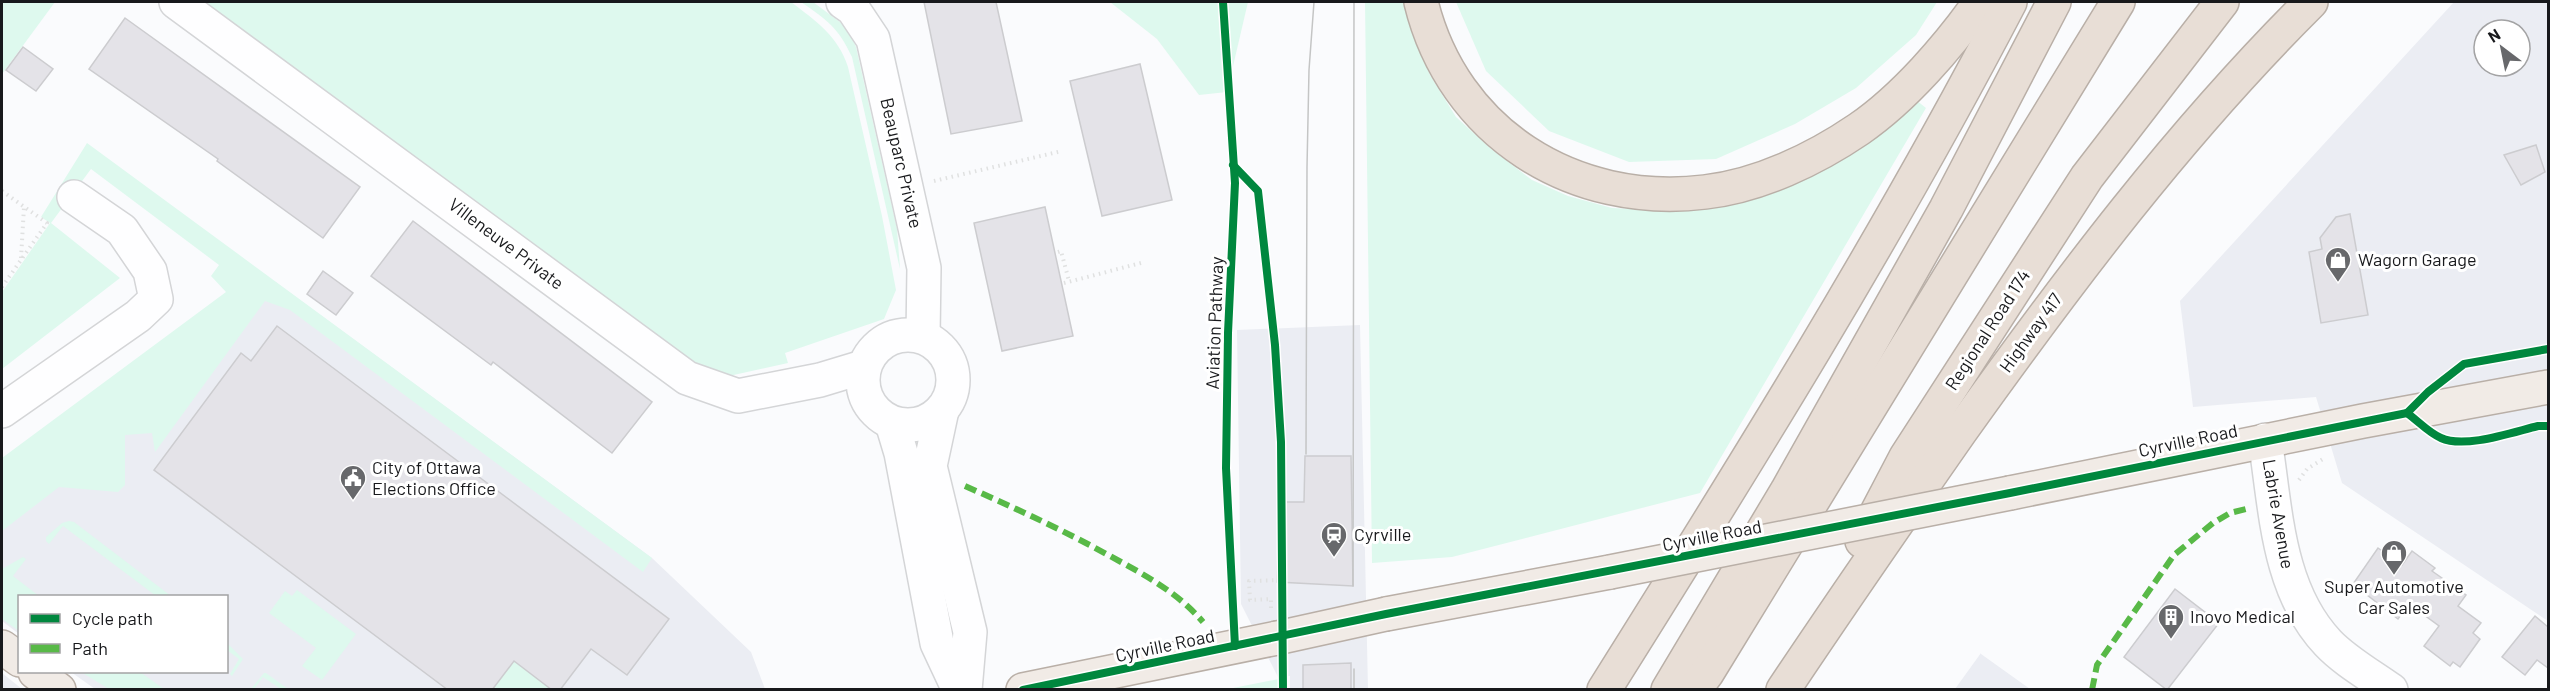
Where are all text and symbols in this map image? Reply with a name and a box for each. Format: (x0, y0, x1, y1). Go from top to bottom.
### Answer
north arrow (2472, 18, 2532, 78)
text: N (2484, 24, 2503, 46)
street label: Beauparc Private (876, 95, 928, 230)
street label: Villeneuve Private (445, 193, 569, 294)
shop icon: Wagorn Garage (2323, 245, 2353, 283)
place label: Wagorn Garage (2358, 248, 2476, 270)
street label: Aviation Pathway (1201, 256, 1227, 390)
street label: Regional Road 174 (1940, 265, 2034, 394)
street label: Highway 417 (1994, 288, 2067, 376)
street label: Cyrville Road (2136, 419, 2239, 461)
place label: City of Ottawa Elections Office (372, 456, 496, 499)
street label: Labrie Avenue (2259, 457, 2299, 570)
public building icon: City of Ottawa Elections Office (338, 463, 368, 501)
street label: Cyrville Road (1660, 515, 1763, 555)
station icon: Cyrville (1319, 520, 1349, 558)
place label: Cyrville (1354, 523, 1411, 545)
shop icon: Super Automotive Car Sales (2379, 538, 2409, 576)
place label: Super Automotive Car Sales (2324, 575, 2464, 618)
legend (18, 595, 228, 673)
building icon: Inovo Medical (2156, 602, 2186, 640)
place label: Inovo Medical (2190, 605, 2295, 627)
text: Cycle path (72, 607, 153, 629)
street label: Cyrville Road (1113, 624, 1216, 666)
text: Path (72, 637, 108, 659)

